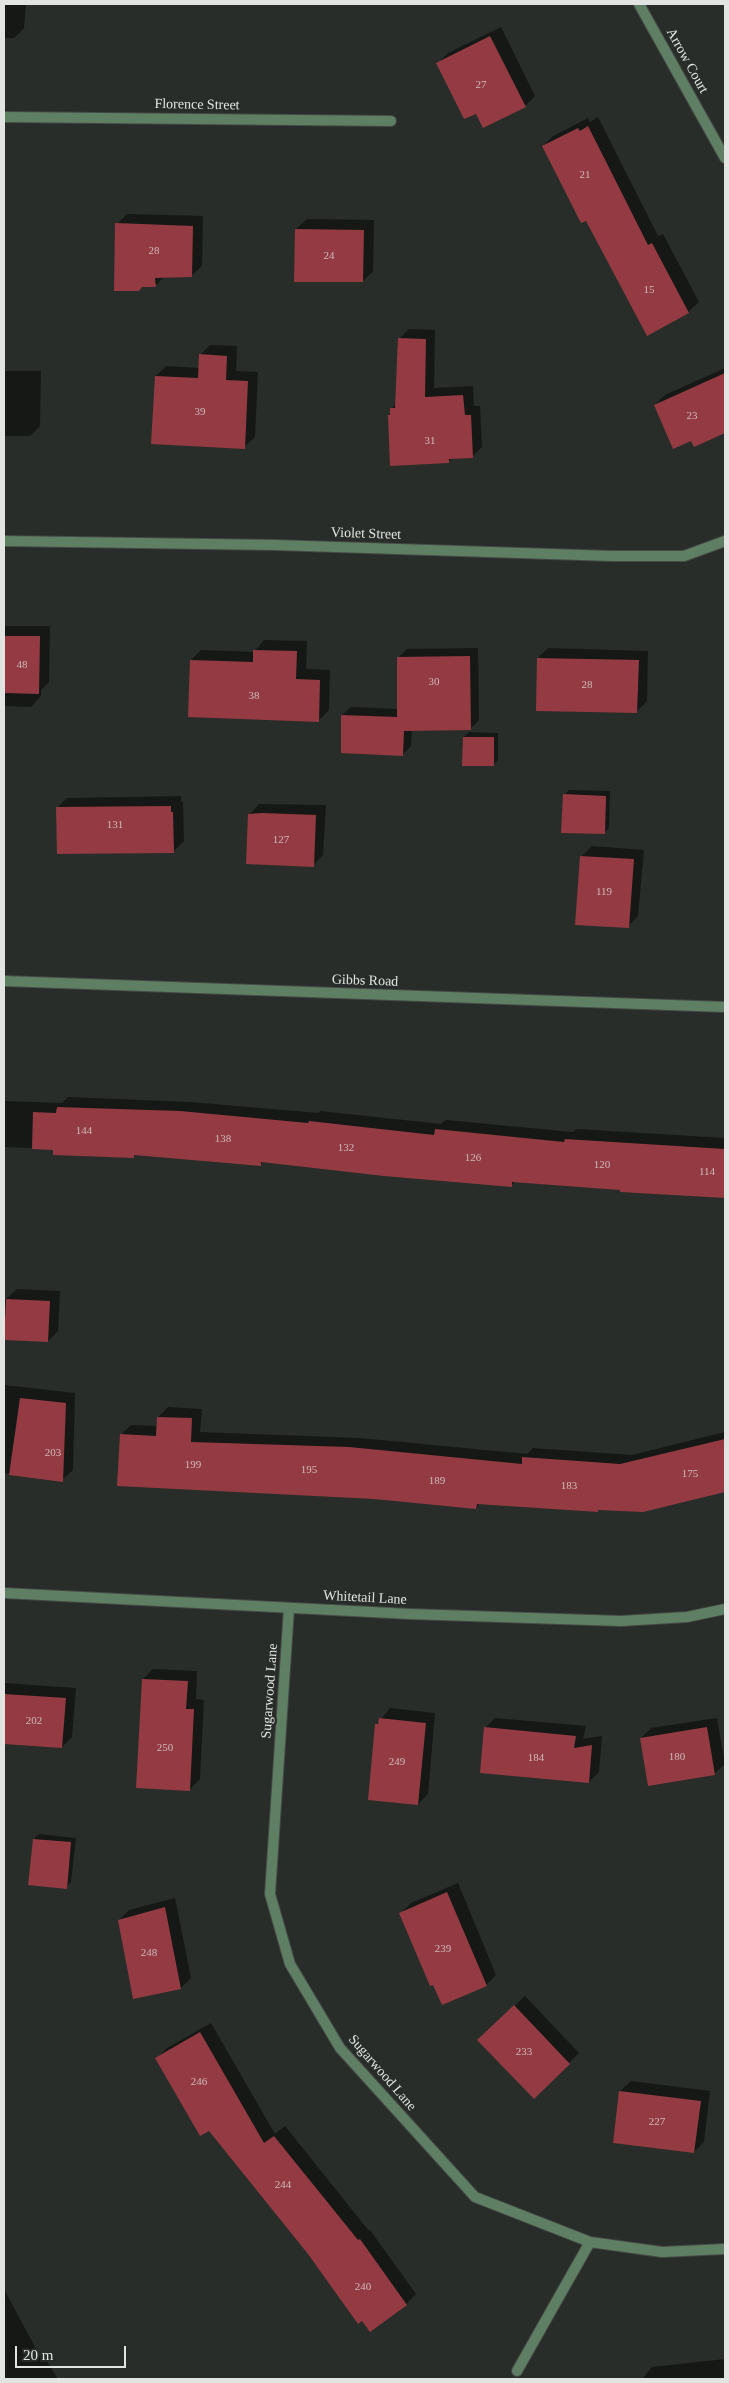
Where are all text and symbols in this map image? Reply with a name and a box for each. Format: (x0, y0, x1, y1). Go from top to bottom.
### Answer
street label: Arrow Court (662, 25, 712, 97)
house number: 27 (476, 78, 486, 92)
street label: Florence Street (154, 96, 240, 114)
house number: 21 (580, 168, 590, 182)
house number: 28 (148, 244, 160, 258)
house number: 24 (324, 249, 334, 263)
house number: 15 (644, 283, 654, 297)
house number: 39 (194, 405, 206, 419)
house number: 23 (686, 409, 698, 423)
house number: 31 (424, 434, 436, 448)
street label: Violet Street (331, 524, 401, 544)
house number: 48 (16, 658, 28, 672)
house number: 30 (428, 675, 439, 689)
house number: 28 (582, 678, 592, 692)
house number: 38 (248, 689, 260, 703)
house number: 131 (107, 818, 123, 832)
house number: 127 (273, 833, 289, 847)
house number: 119 (596, 885, 612, 899)
street label: Gibbs Road (331, 971, 399, 991)
house number: 144 (76, 1124, 92, 1138)
house number: 138 (215, 1132, 231, 1146)
house number: 132 (338, 1141, 354, 1155)
house number: 126 (465, 1151, 481, 1165)
house number: 120 (594, 1158, 610, 1172)
house number: 114 (699, 1165, 715, 1179)
house number: 203 (45, 1446, 61, 1460)
house number: 199 (185, 1458, 201, 1472)
house number: 195 (301, 1463, 317, 1477)
house number: 175 (682, 1467, 698, 1481)
house number: 189 (429, 1474, 445, 1488)
house number: 183 (561, 1479, 577, 1493)
street label: Whitetail Lane (323, 1587, 407, 1609)
street label: Sugarwood Lane (258, 1643, 282, 1739)
house number: 202 (26, 1714, 42, 1728)
house number: 250 (157, 1741, 173, 1755)
house number: 180 (669, 1750, 685, 1764)
house number: 184 (528, 1751, 544, 1765)
house number: 249 (389, 1755, 405, 1769)
house number: 239 (435, 1942, 451, 1956)
house number: 248 (141, 1946, 157, 1960)
street label: Sugarwood Lane (344, 2032, 420, 2114)
house number: 233 (516, 2045, 532, 2059)
house number: 246 (191, 2075, 207, 2089)
house number: 227 (649, 2115, 665, 2129)
house number: 244 (275, 2178, 291, 2192)
house number: 240 (355, 2280, 371, 2294)
scale bar (18, 2336, 129, 2368)
text: 20 m (23, 2347, 53, 2363)

